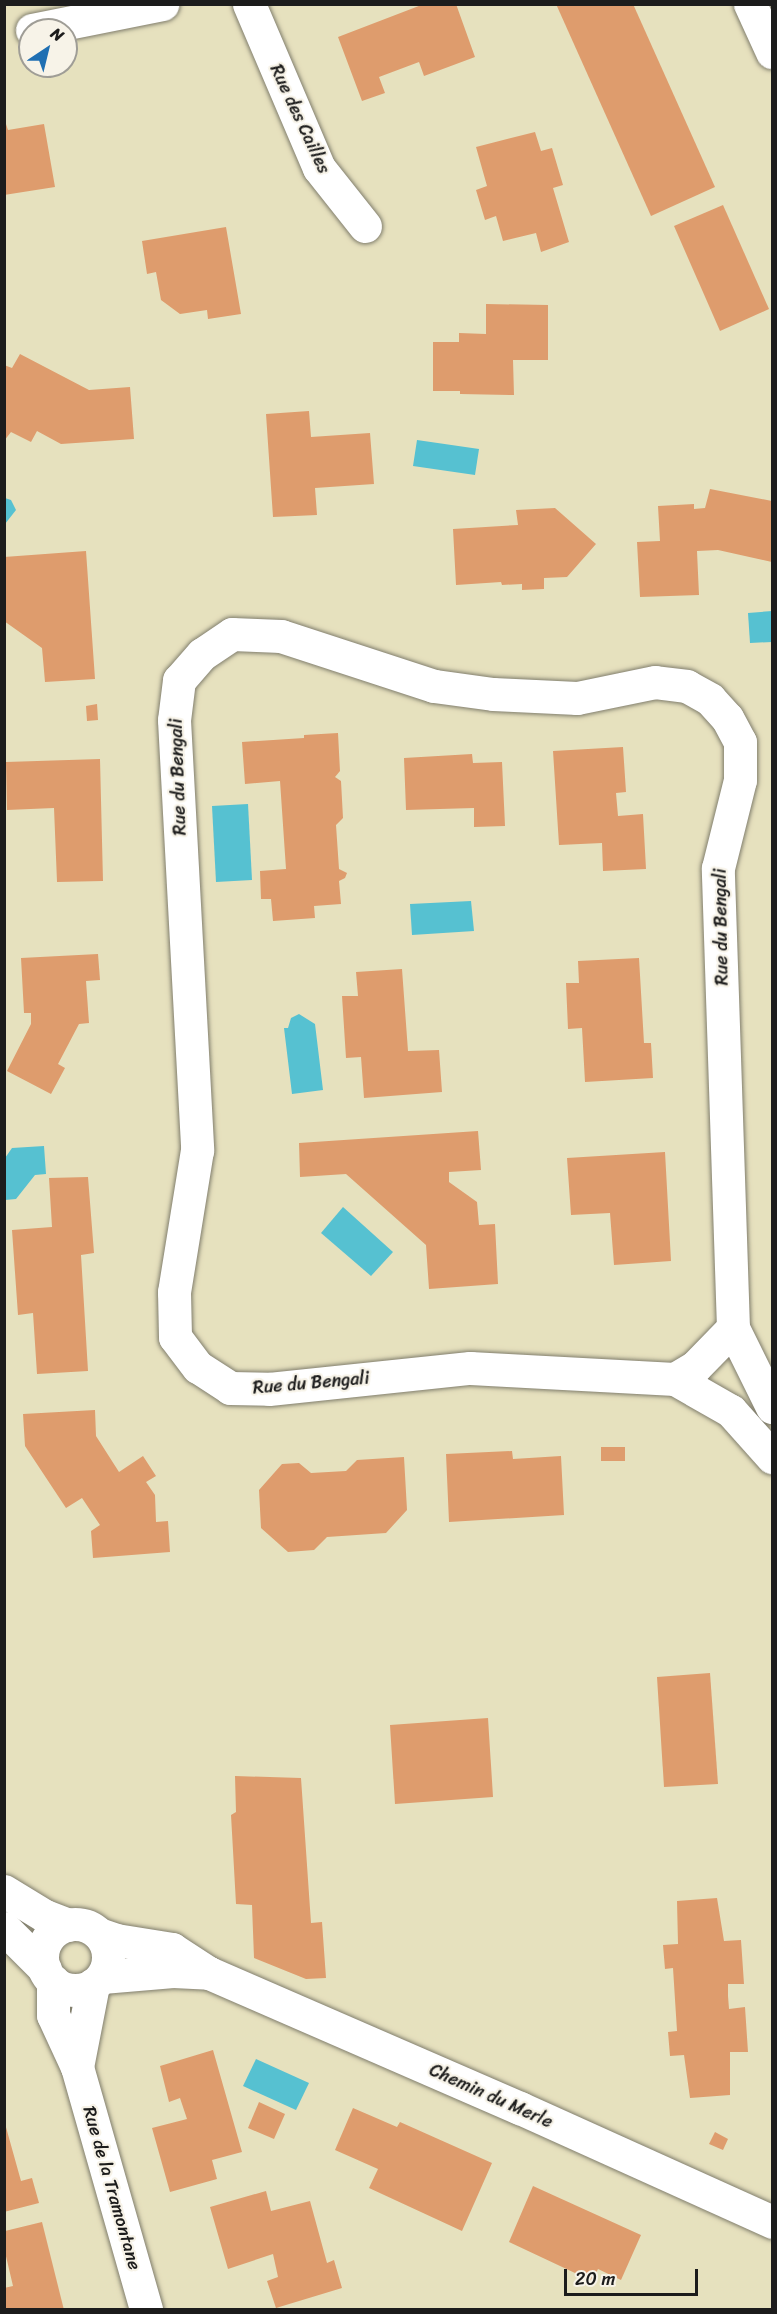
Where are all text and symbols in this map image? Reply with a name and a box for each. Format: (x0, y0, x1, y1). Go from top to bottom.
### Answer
north arrow (18, 18, 78, 78)
text: N (45, 19, 70, 50)
street label: Rue des Cailles (265, 61, 335, 177)
street label: Rue du Bengali (165, 718, 191, 836)
street label: Rue du Bengali (709, 868, 733, 986)
street label: Rue du Bengali (252, 1367, 370, 1399)
street label: Chemin du Merle (426, 2059, 556, 2133)
street label: Rue de la Tramontane (78, 2103, 146, 2273)
scale bar (567, 2257, 700, 2295)
text: 20 m (575, 2263, 615, 2295)

